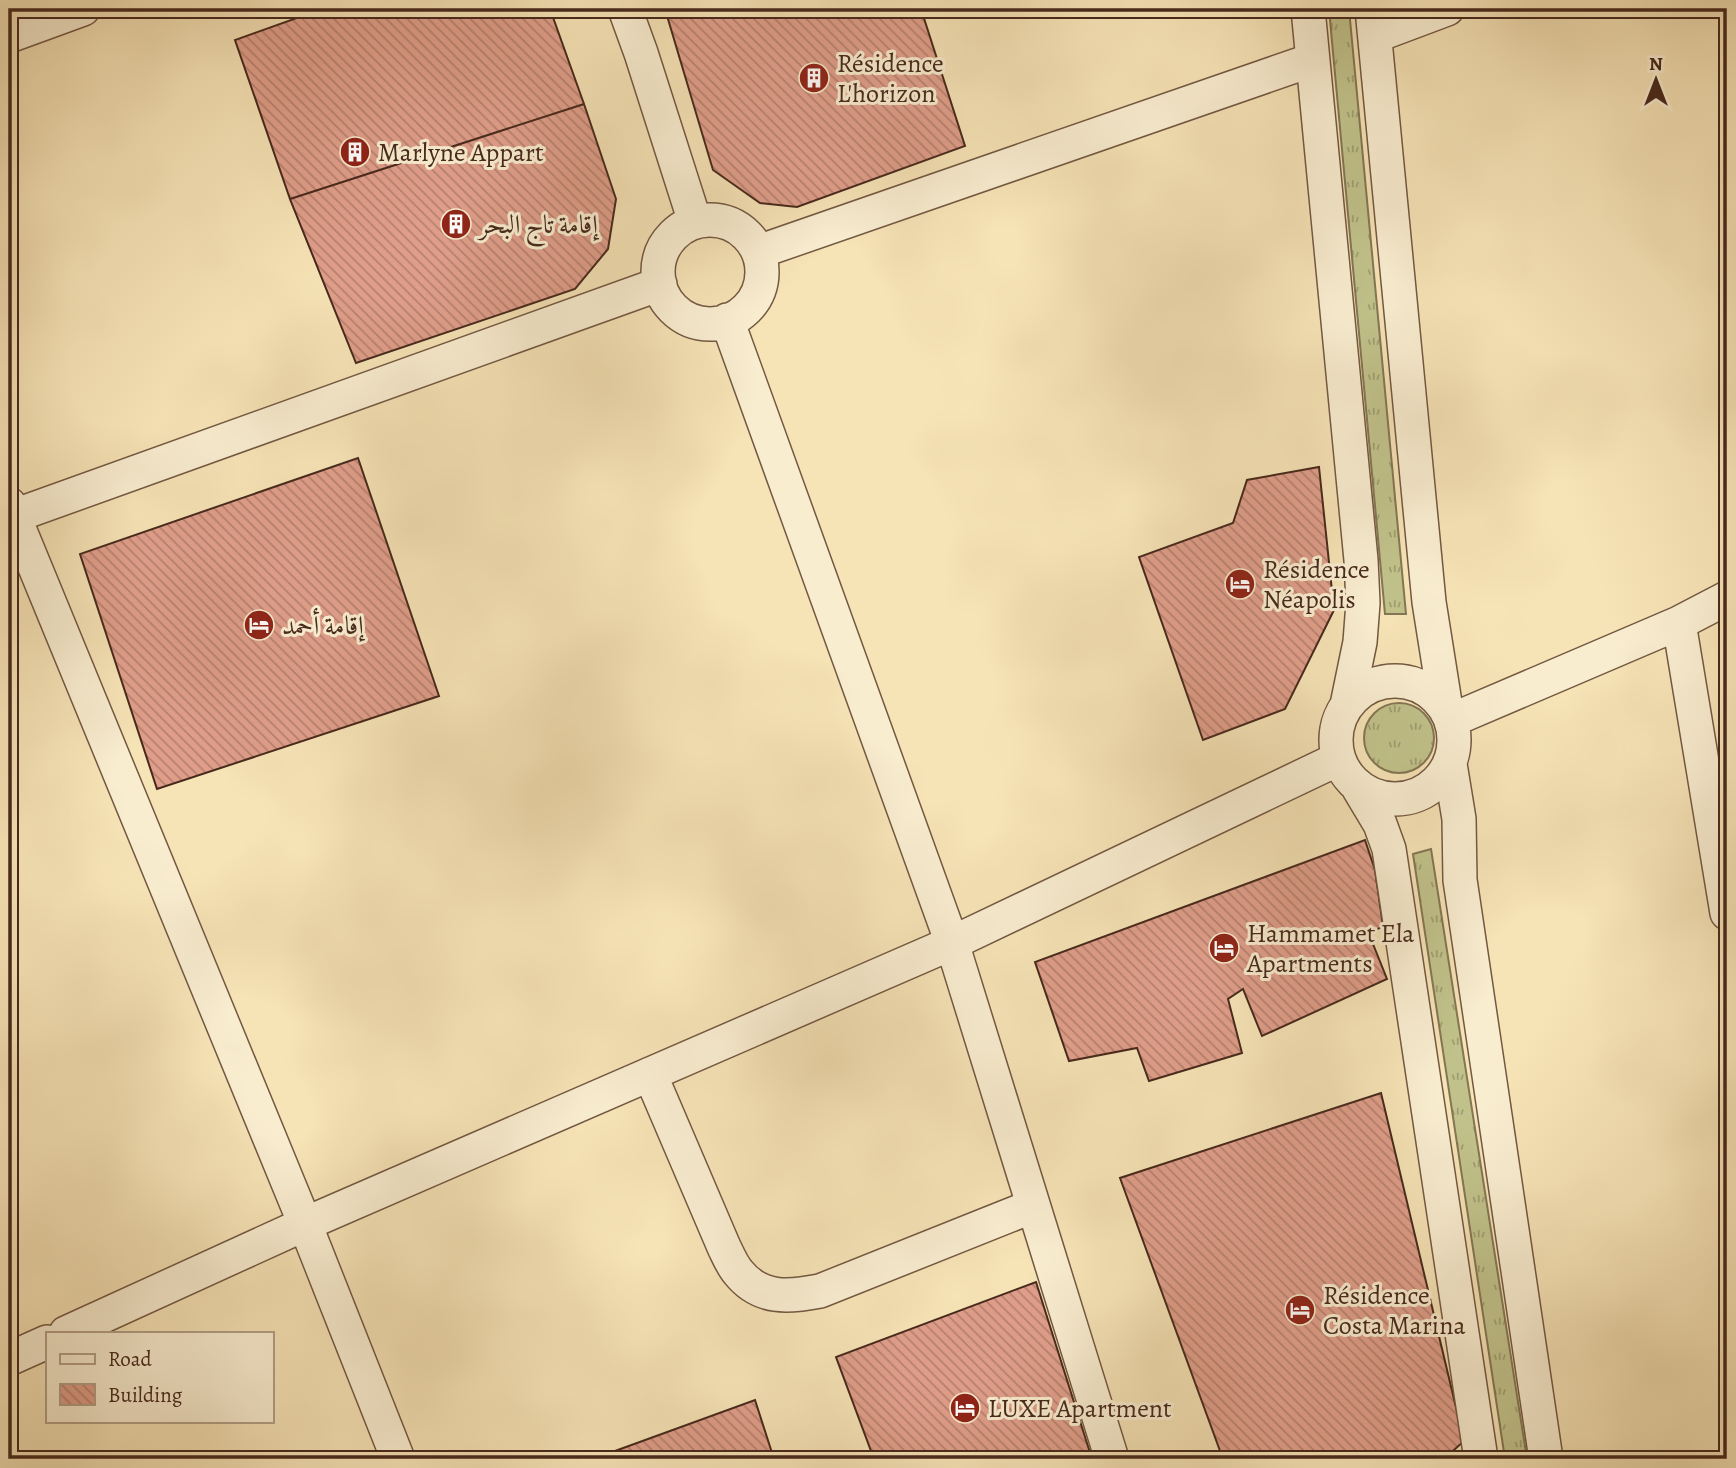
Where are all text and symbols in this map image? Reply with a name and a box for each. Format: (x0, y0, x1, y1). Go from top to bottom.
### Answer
place label: Résidence L'horizon (837, 46, 944, 111)
north arrow (1620, 46, 1690, 116)
text: N (1649, 51, 1663, 77)
building icon: Résidence L'horizon (797, 61, 831, 95)
building icon: Marlyne Appart (338, 135, 372, 169)
place label: Marlyne Appart (378, 135, 544, 170)
building icon: إقامة تاج البحر (439, 207, 473, 241)
place label: إقامة تاج البحر (476, 207, 600, 248)
place label: Résidence Néapolis (1263, 552, 1370, 617)
hotel icon: Résidence Néapolis (1223, 567, 1257, 601)
hotel icon: إقامة أحمد (242, 608, 276, 642)
place label: إقامة أحمد (282, 608, 366, 643)
place label: Hammamet Ela Apartments (1246, 916, 1414, 981)
hotel icon: Hammamet Ela Apartments (1207, 931, 1241, 965)
place label: Résidence Costa Marina (1323, 1278, 1466, 1343)
hotel icon: Résidence Costa Marina (1283, 1293, 1317, 1327)
legend (46, 1332, 273, 1422)
text: Road (108, 1345, 152, 1373)
text: Building (108, 1381, 183, 1409)
hotel icon: LUXE Apartment (948, 1391, 982, 1425)
place label: LUXE Apartment (988, 1391, 1172, 1426)

